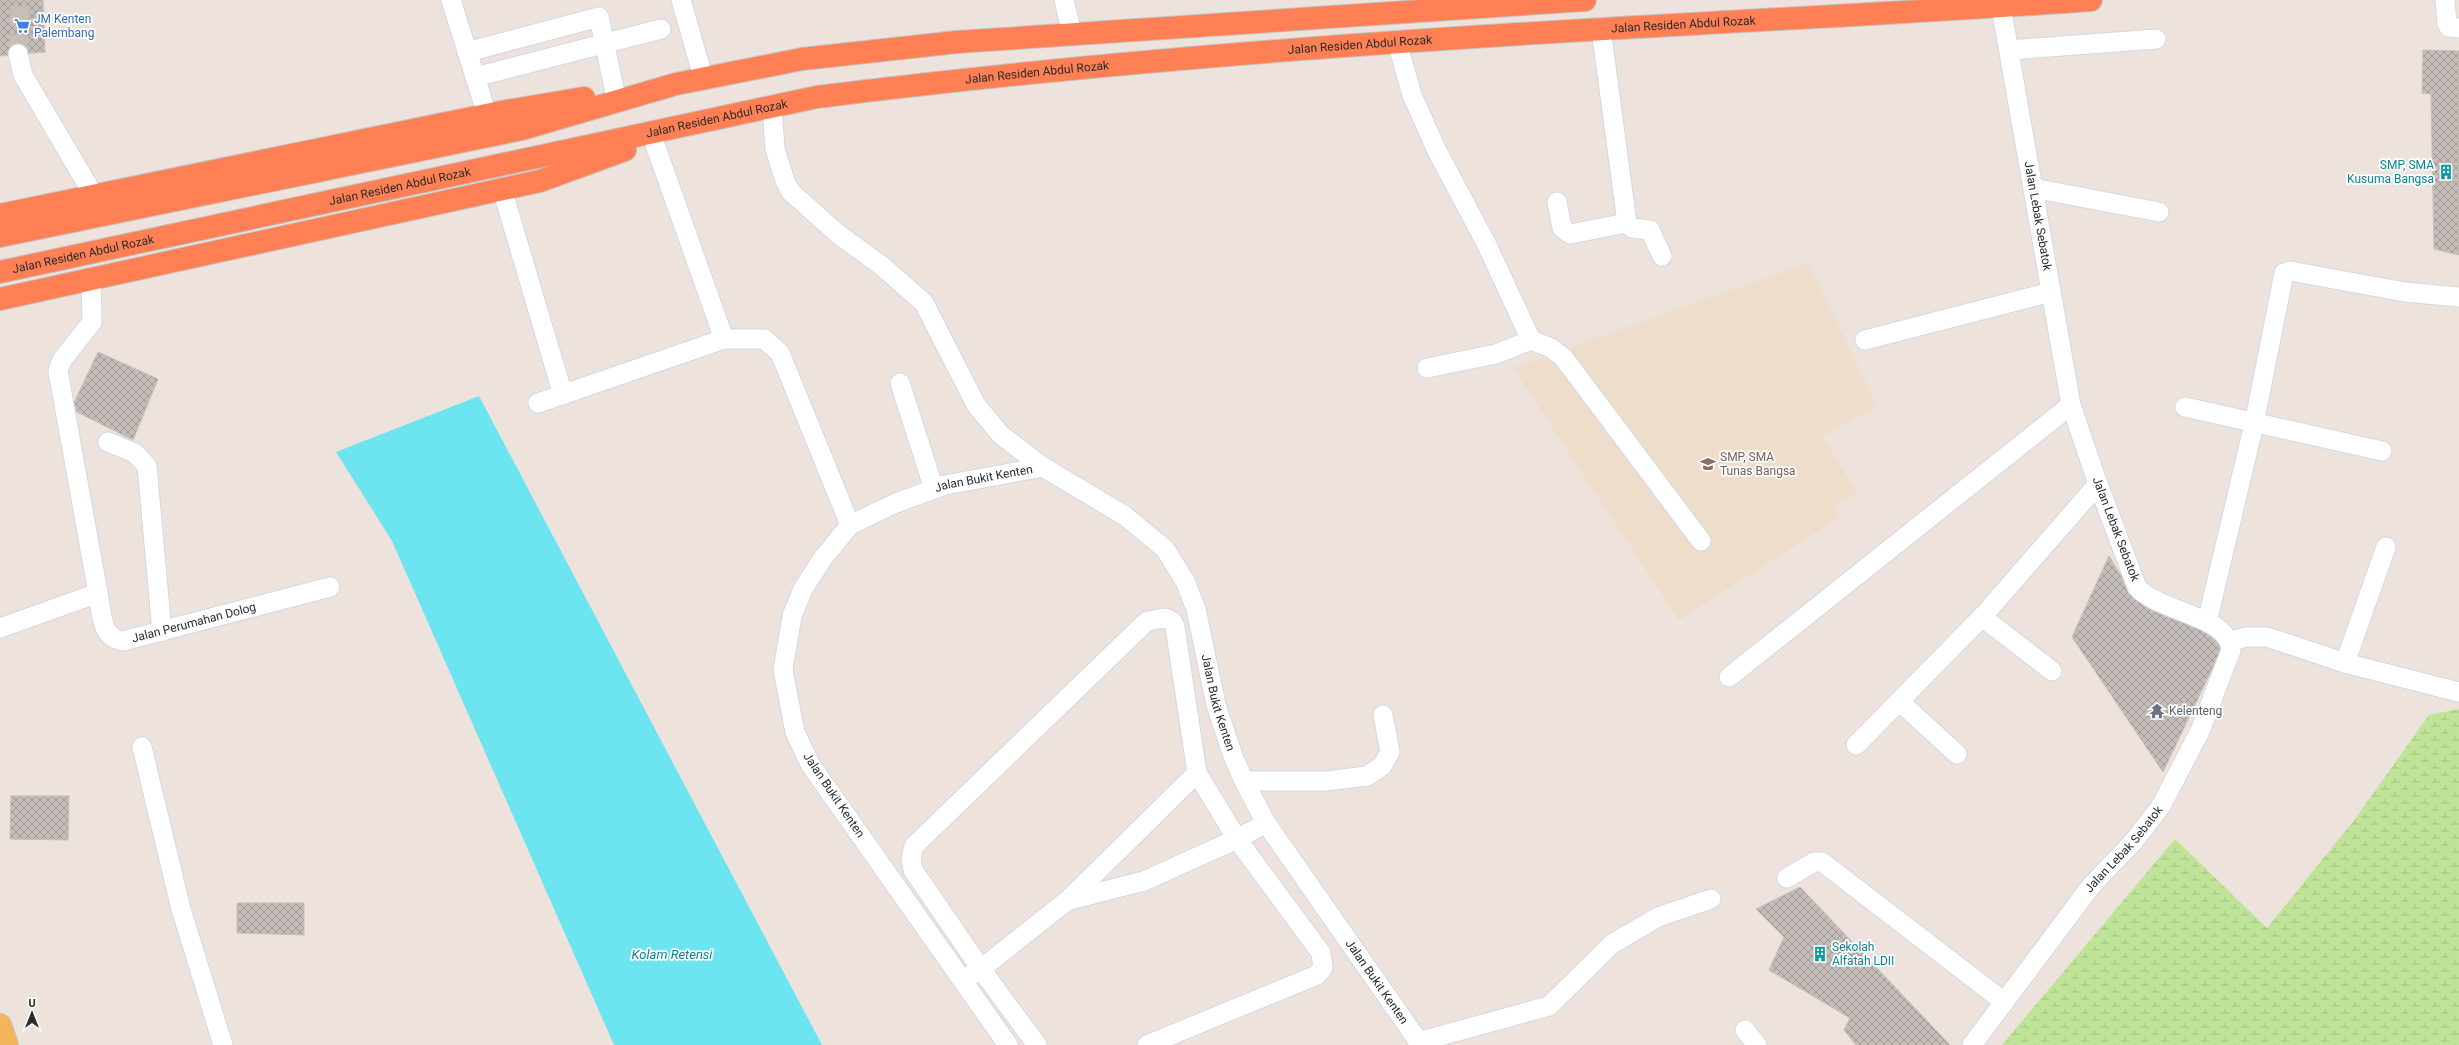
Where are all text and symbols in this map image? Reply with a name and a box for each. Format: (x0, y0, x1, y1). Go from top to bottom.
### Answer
place label: JM Kenten Palembang (34, 12, 94, 40)
street label: Jalan Residen Abdul Rozak (1611, 13, 1757, 36)
supermarket icon: JM Kenten Palembang (13, 17, 31, 35)
street label: Jalan Residen Abdul Rozak (1287, 33, 1433, 57)
street label: Jalan Residen Abdul Rozak (964, 58, 1111, 87)
street label: Jalan Residen Abdul Rozak (645, 96, 790, 140)
place label: SMP, SMA Kusuma Bangsa (2347, 158, 2434, 186)
street label: Jalan Lebak Sebatok (2021, 160, 2055, 273)
building icon: SMP, SMA Kusuma Bangsa (2437, 163, 2455, 181)
street label: Jalan Residen Abdul Rozak (328, 164, 473, 208)
street label: Jalan Residen Abdul Rozak (11, 232, 156, 276)
place label: SMP, SMA Tunas Bangsa (1720, 450, 1796, 478)
school or university icon: SMP, SMA Tunas Bangsa (1699, 455, 1717, 473)
street label: Jalan Bukit Kenten (933, 462, 1034, 495)
street label: Jalan Lebak Sebatok (2090, 475, 2143, 584)
street label: Jalan Perumahan Dolog (130, 600, 257, 645)
street label: Jalan Bukit Kenten (1199, 653, 1238, 753)
temple icon: Kelenteng (2148, 702, 2166, 720)
place label: Kelenteng (2169, 704, 2222, 718)
street label: Jalan Bukit Kenten (800, 750, 868, 840)
street label: Jalan Lebak Sebatok (2082, 802, 2166, 895)
street label: Jalan Bukit Kenten (1343, 937, 1411, 1027)
place label: Sekolah Alfatah LDII (1832, 940, 1894, 968)
building icon: Sekolah Alfatah LDII (1811, 945, 1829, 963)
water label: Kolam Retensi (632, 947, 713, 962)
north arrow (12, 993, 52, 1033)
text: U (28, 997, 36, 1010)

